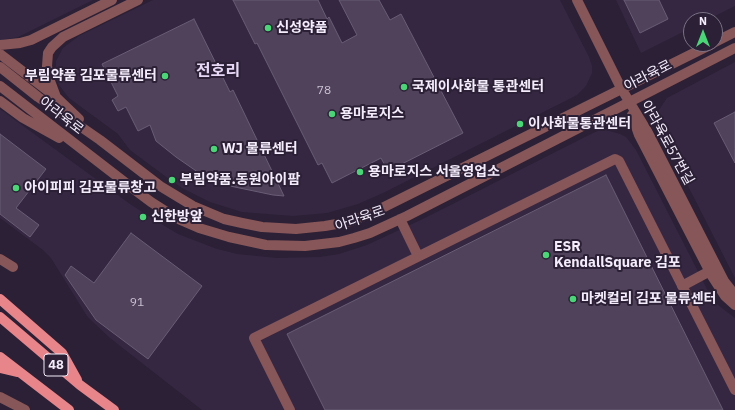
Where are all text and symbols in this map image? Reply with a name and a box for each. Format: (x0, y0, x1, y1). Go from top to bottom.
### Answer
north arrow (683, 12, 723, 52)
text: N (699, 14, 707, 28)
place label: 신성약품 (276, 20, 328, 36)
marker: 신성약품 (263, 23, 273, 33)
street label: 아라육로 (621, 57, 675, 95)
district label: 전호리 (196, 61, 240, 81)
place label: 부림약품 김포물류센터 (25, 68, 157, 84)
marker: 부림약품 김포물류센터 (160, 71, 170, 81)
place label: 국제이사화물 통관센터 (412, 79, 544, 95)
marker: 국제이사화물 통관센터 (399, 82, 409, 92)
house number: 78 (317, 84, 331, 98)
street label: 아라육로 (36, 94, 86, 138)
street label: 아라육로57번길 (637, 98, 697, 188)
place label: 용마로지스 (340, 106, 404, 122)
marker: 용마로지스 (327, 109, 337, 119)
place label: 이사화물통관센터 (528, 116, 631, 132)
marker: 이사화물통관센터 (515, 119, 525, 129)
place label: WJ 물류센터 (222, 141, 298, 157)
marker: WJ 물류센터 (209, 144, 219, 154)
place label: 용마로지스 서울영업소 (368, 164, 500, 180)
marker: 용마로지스 서울영업소 (355, 167, 365, 177)
place label: 부림약품.동원아이팜 (180, 172, 300, 188)
marker: 부림약품.동원아이팜 (167, 175, 177, 185)
place label: 아이피피 김포물류창고 (24, 180, 156, 196)
marker: 아이피피 김포물류창고 (11, 183, 21, 193)
street label: 아라육로 (333, 203, 387, 235)
place label: 신한방앞 (151, 209, 203, 225)
marker: 신한방앞 (138, 212, 148, 222)
place label: ESR KendallSquare 김포 (554, 239, 681, 272)
marker: ESR KendallSquare 김포 (541, 250, 551, 260)
place label: 마켓컬리 김포 물류센터 (581, 291, 716, 307)
marker: 마켓컬리 김포 물류센터 (568, 294, 578, 304)
house number: 91 (130, 296, 144, 310)
road number: 48 (44, 354, 68, 376)

